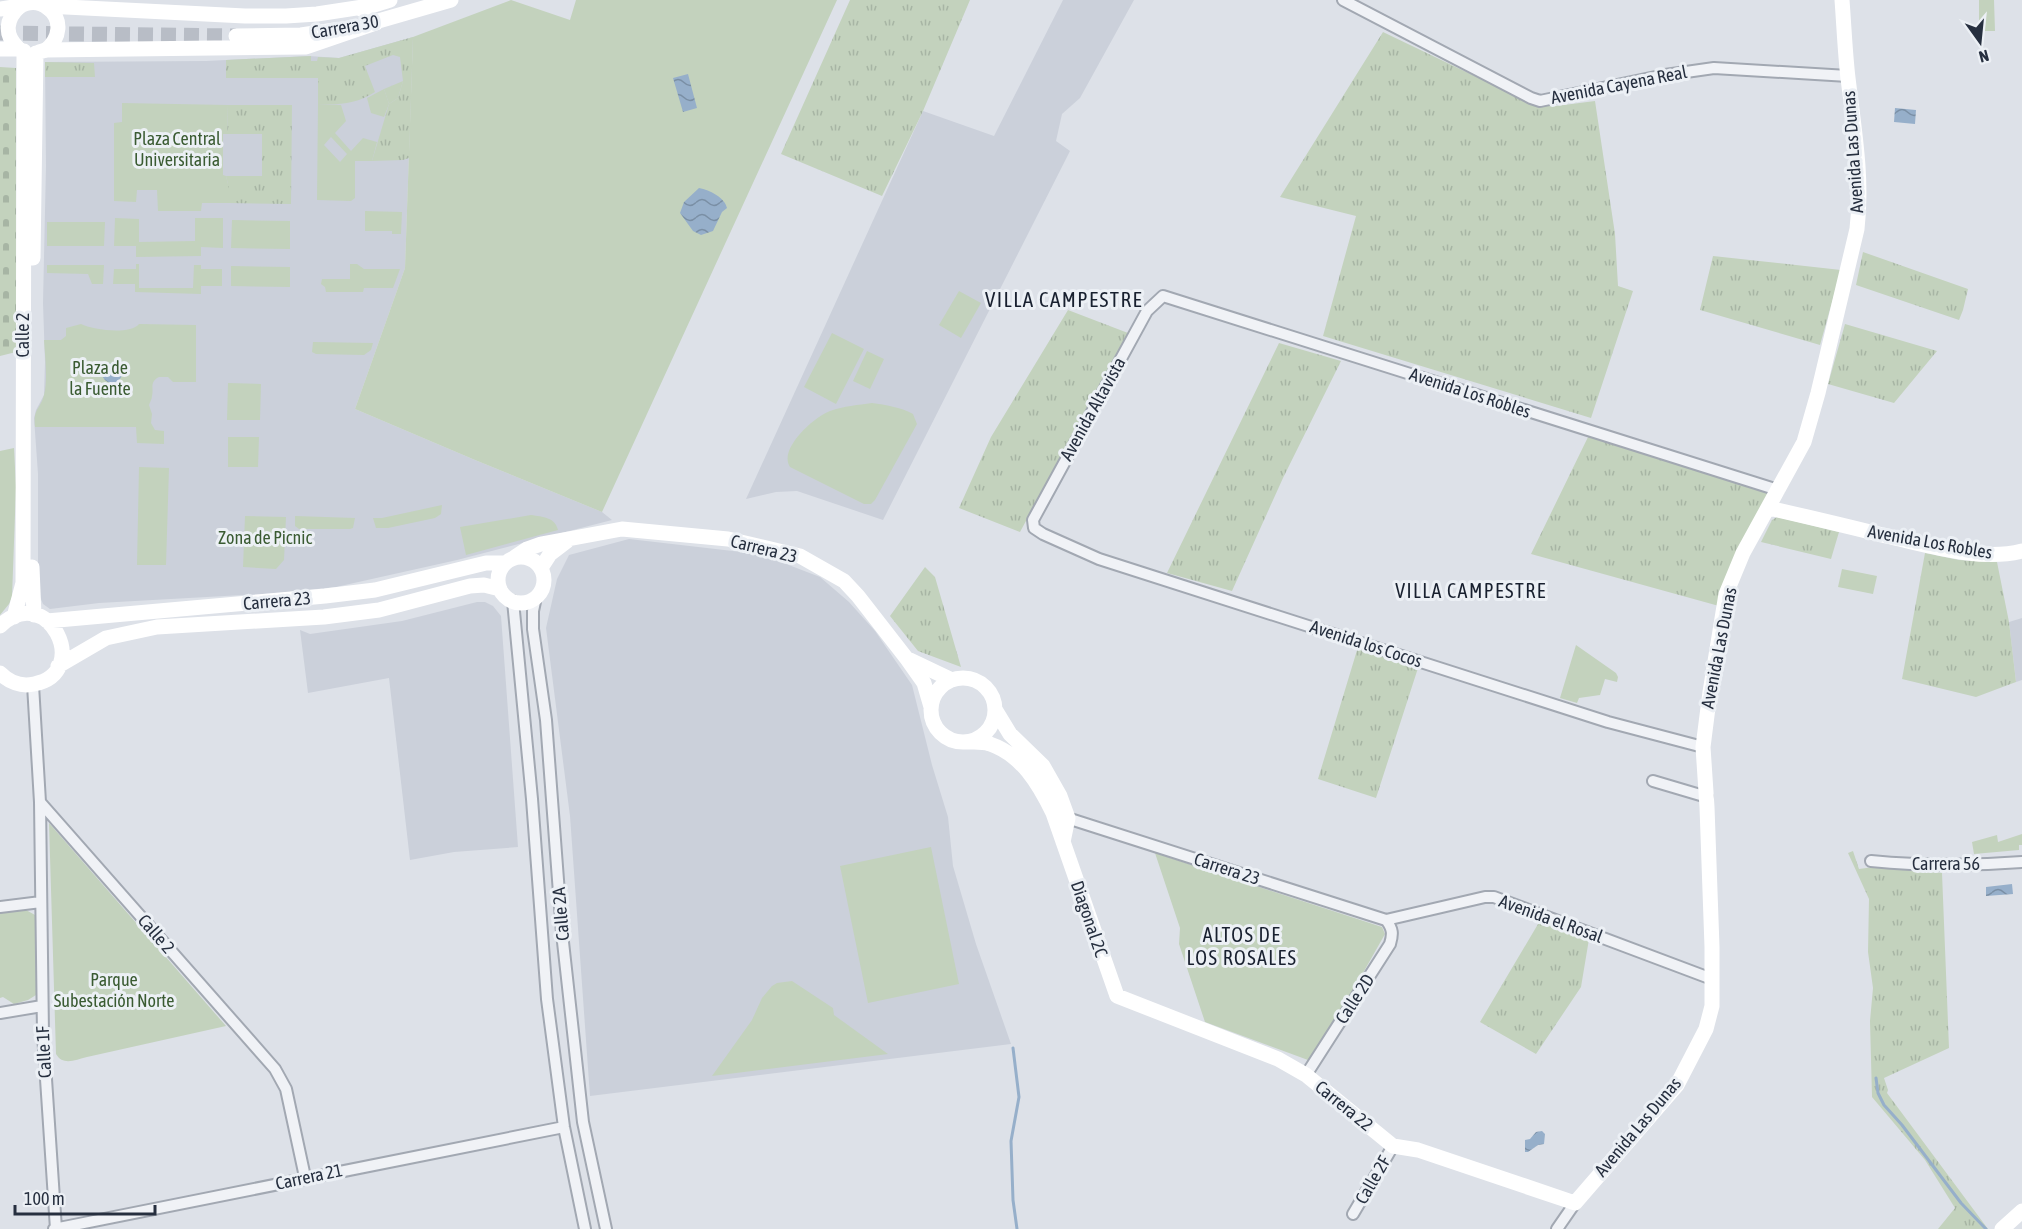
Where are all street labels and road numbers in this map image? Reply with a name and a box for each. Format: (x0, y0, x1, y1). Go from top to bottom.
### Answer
street label: Carrera 30 (310, 10, 380, 43)
street label: Avenida Cayena Real (1549, 61, 1689, 108)
street label: Avenida Las Dunas (1838, 90, 1867, 214)
street label: Calle 2 (12, 313, 33, 357)
street label: Avenida Altavista (1055, 353, 1130, 464)
street label: Avenida Los Robles (1407, 363, 1533, 422)
street label: Avenida Los Robles (1866, 520, 1994, 563)
street label: Carrera 23 (729, 530, 800, 567)
street label: Avenida Las Dunas (1696, 586, 1741, 710)
street label: Carrera 23 (242, 587, 312, 614)
street label: Avenida los Cocos (1308, 616, 1425, 671)
street label: Carrera 23 (1192, 848, 1263, 889)
street label: Carrera 56 (1912, 853, 1980, 874)
street label: Diagonal 2C (1067, 878, 1112, 960)
street label: Calle 2A (548, 886, 573, 942)
street label: Avenida el Rosal (1496, 890, 1606, 947)
street label: Calle 2 (134, 910, 179, 958)
street label: Calle 2D (1331, 970, 1378, 1028)
street label: Calle 1F (32, 1025, 55, 1079)
street label: Avenida Las Dunas (1590, 1073, 1685, 1180)
street label: Carrera 22 (1311, 1076, 1377, 1135)
street label: Calle 2F (1350, 1151, 1395, 1208)
street label: Carrera 21 (273, 1159, 344, 1194)

